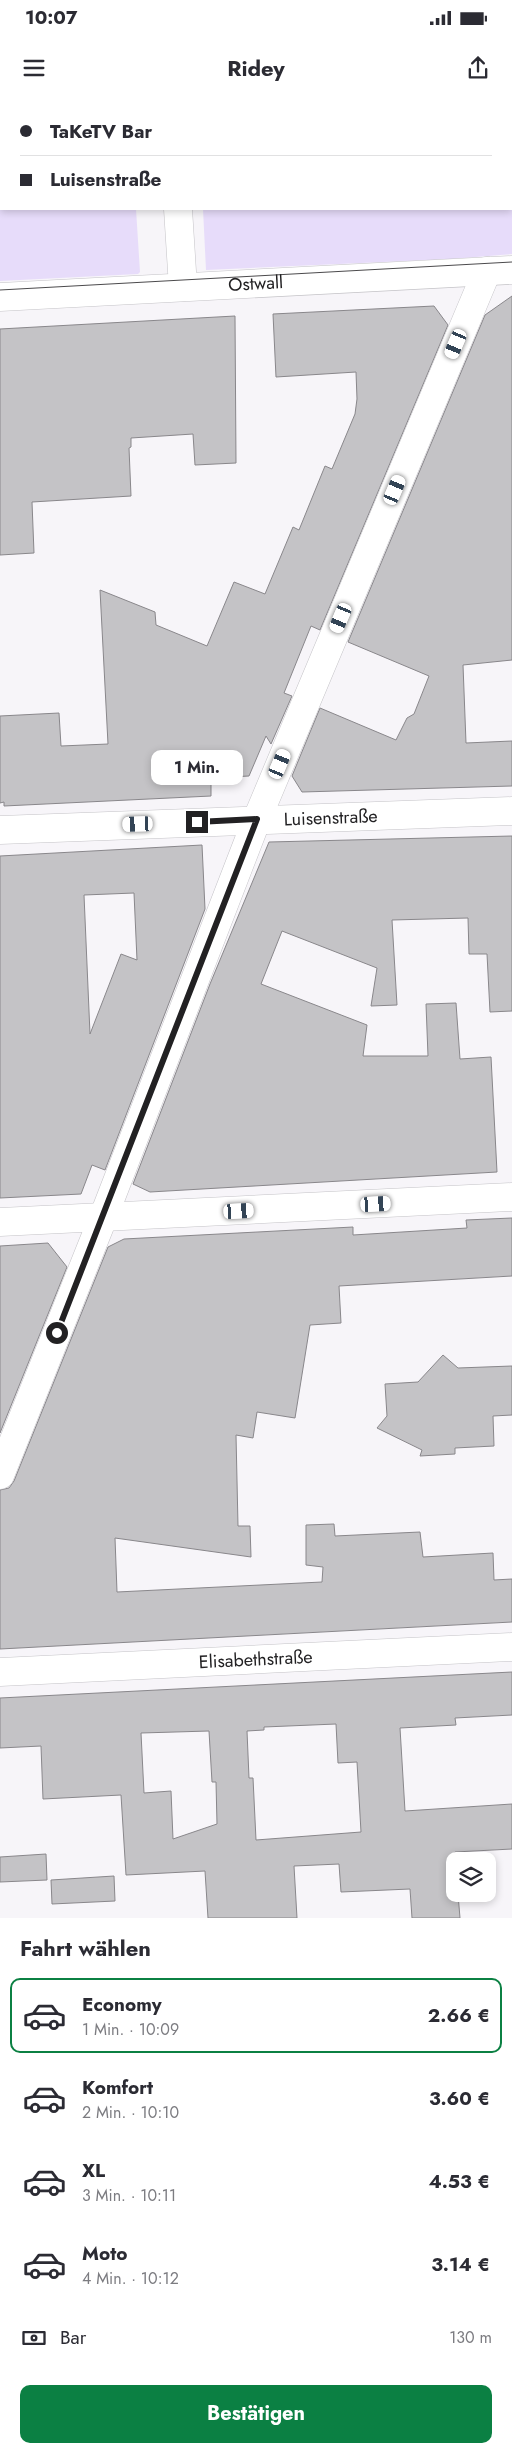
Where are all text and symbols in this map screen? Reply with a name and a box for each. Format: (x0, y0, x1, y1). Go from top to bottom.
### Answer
text: 10:07 (25, 4, 77, 31)
text: Ridey (227, 52, 285, 84)
icon: menu (20, 54, 48, 82)
icon: share (464, 54, 492, 82)
text: TaKeTV Bar (50, 118, 152, 145)
text: Luisenstraße (50, 166, 161, 193)
street label: Ostwall (227, 269, 284, 298)
car (443, 327, 468, 361)
car (382, 473, 407, 507)
car (328, 601, 353, 635)
car (267, 747, 292, 781)
callout: 1 Min. (151, 750, 243, 784)
text: 1 Min. (174, 756, 220, 779)
street label: Luisenstraße (283, 803, 378, 832)
route end (186, 811, 208, 833)
car (122, 816, 153, 832)
car (360, 1196, 391, 1212)
car (223, 1203, 254, 1219)
route start (46, 1322, 68, 1344)
street label: Elisabethstraße (198, 1644, 313, 1675)
map controls (446, 1852, 496, 1902)
button: layers (446, 1852, 496, 1902)
text: Fahrt wählen (20, 1932, 151, 1964)
text: Economy (82, 1991, 162, 2018)
icon: car (22, 1993, 67, 2038)
text: 2.66 € (428, 2002, 490, 2029)
text: 1 Min. · 10:09 (82, 2018, 179, 2041)
text: Komfort (82, 2074, 153, 2101)
icon: car (22, 2076, 67, 2121)
text: 3.60 € (429, 2085, 490, 2112)
text: 2 Min. · 10:10 (82, 2101, 179, 2124)
text: XL (82, 2157, 105, 2184)
icon: car (22, 2159, 67, 2204)
text: 4.53 € (428, 2168, 490, 2195)
text: 3 Min. · 10:11 (82, 2184, 176, 2207)
text: Moto (82, 2240, 127, 2267)
icon: car (22, 2242, 67, 2287)
text: 3.14 € (431, 2251, 490, 2278)
text: 4 Min. · 10:12 (82, 2267, 179, 2290)
icon: cash (20, 2324, 48, 2352)
text: Bar (60, 2324, 86, 2351)
text: 130 m (449, 2326, 492, 2349)
button: Bestätigen (20, 2385, 492, 2443)

